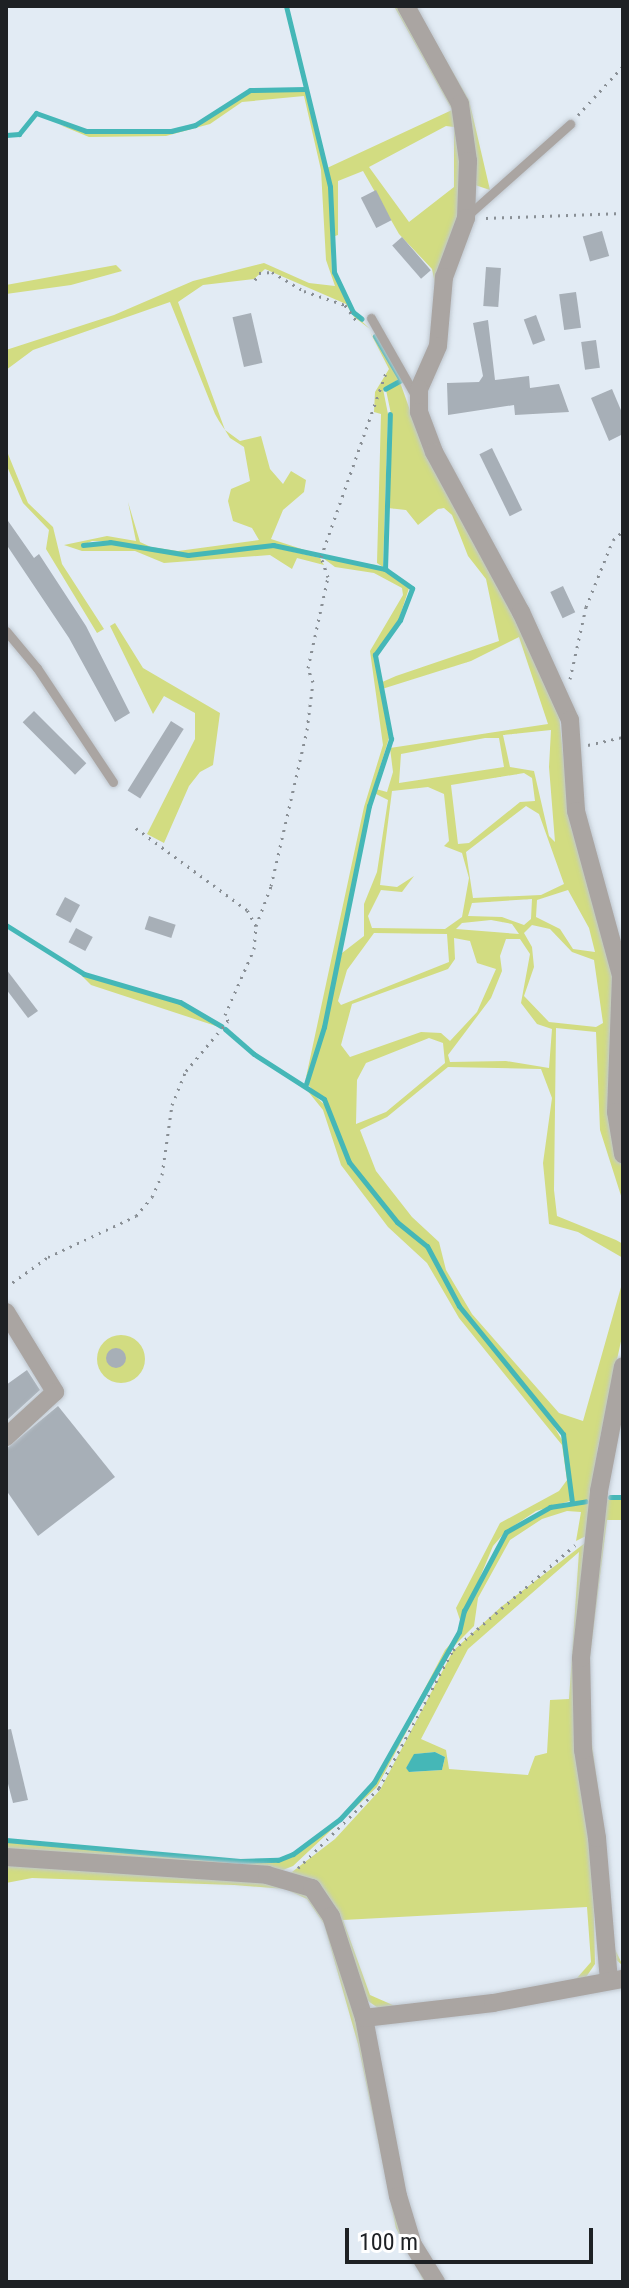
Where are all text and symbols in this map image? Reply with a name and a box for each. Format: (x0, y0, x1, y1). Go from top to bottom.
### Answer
scale bar (349, 2212, 597, 2262)
text: 100 m (359, 2228, 418, 2256)

